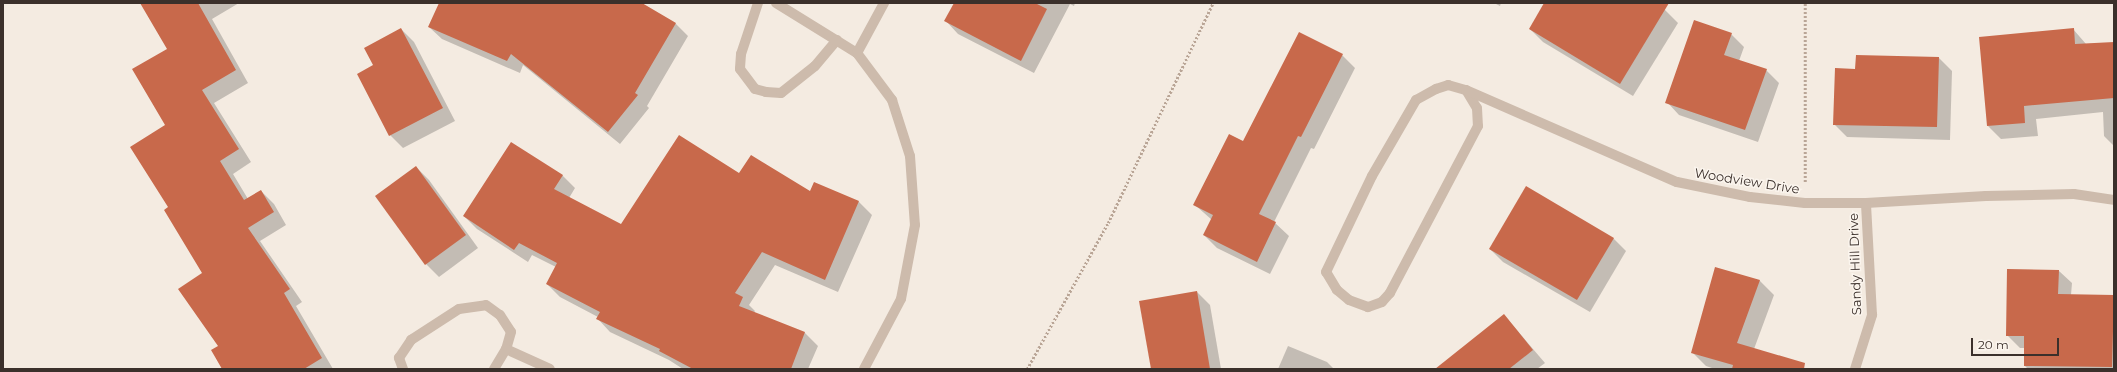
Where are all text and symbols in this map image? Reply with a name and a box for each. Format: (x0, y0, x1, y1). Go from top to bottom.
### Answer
street label: Woodview Drive (1693, 165, 1801, 197)
street label: Sandy Hill Drive (1845, 213, 1865, 315)
scale bar (1973, 330, 2061, 356)
text: 20 m (1978, 337, 2009, 352)

